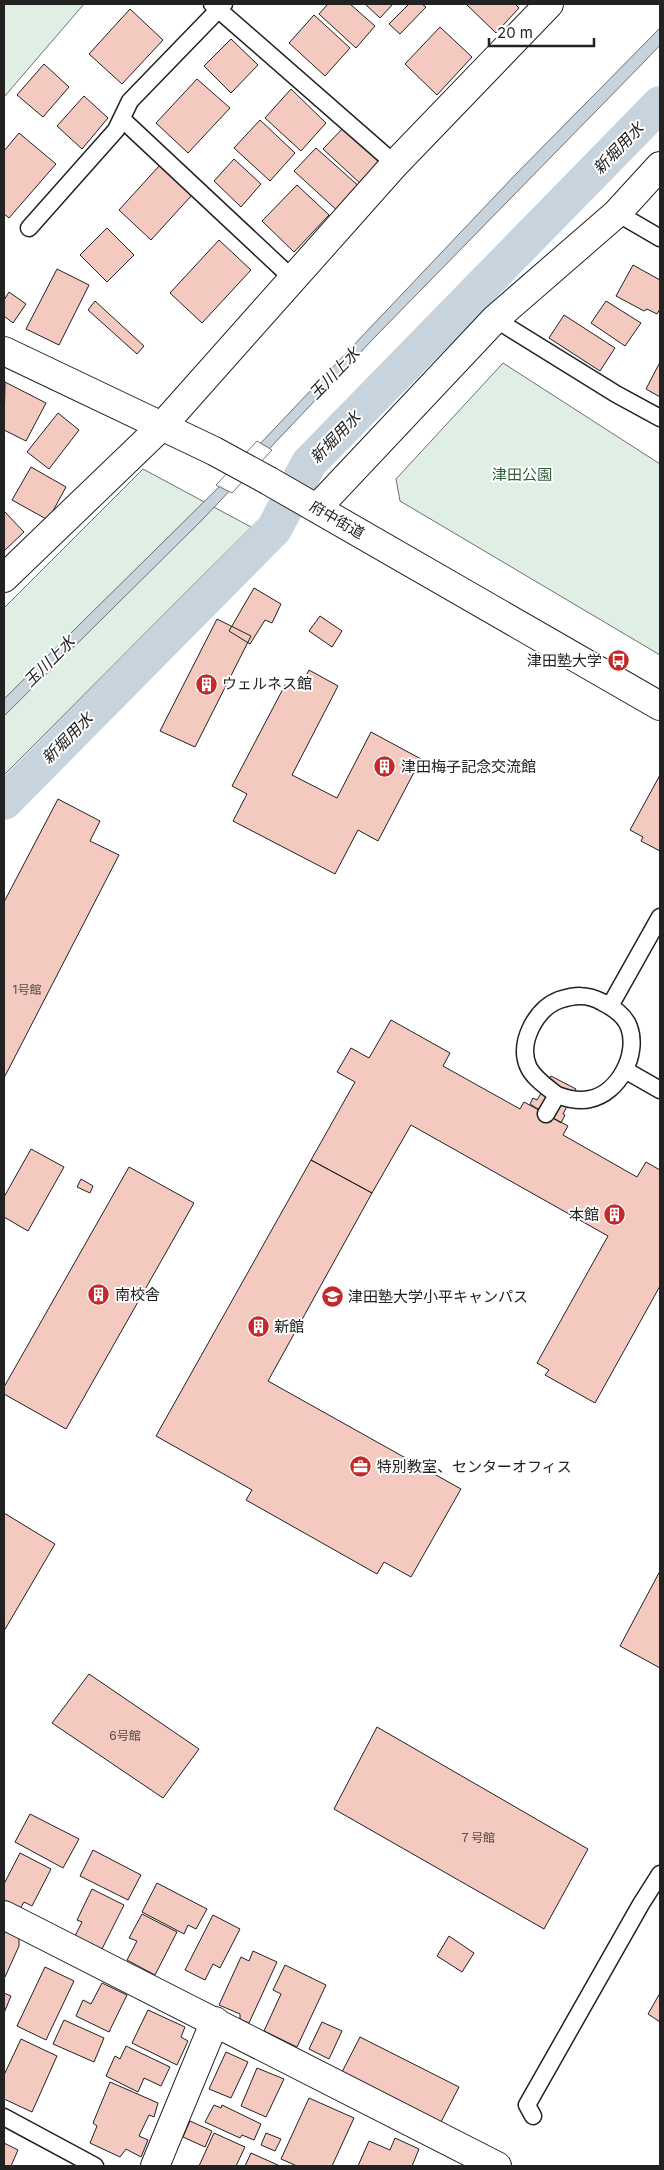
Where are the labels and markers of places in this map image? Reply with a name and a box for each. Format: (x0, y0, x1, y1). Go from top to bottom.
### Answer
bus stop icon: 津田塾大学 (606, 649, 630, 673)
place label: 津田塾大学 (527, 651, 602, 670)
building icon: ウェルネス館 (194, 672, 218, 696)
place label: ウェルネス館 (222, 674, 312, 693)
building icon: 津田梅子記念交流館 (373, 755, 397, 779)
place label: 津田梅子記念交流館 (401, 757, 536, 776)
building icon: 本館 (603, 1203, 627, 1227)
place label: 本館 (569, 1205, 599, 1224)
building icon: 南校舎 (87, 1283, 111, 1307)
place label: 南校舎 (115, 1285, 160, 1304)
school or university icon: 津田塾大学小平キャンパス (320, 1285, 344, 1309)
place label: 津田塾大学小平キャンパス (348, 1287, 528, 1306)
building icon: 新館 (246, 1315, 270, 1339)
place label: 新館 (274, 1317, 304, 1336)
office icon: 特別教室、センターオフィス (349, 1455, 373, 1479)
place label: 特別教室、センターオフィス (377, 1457, 572, 1476)

